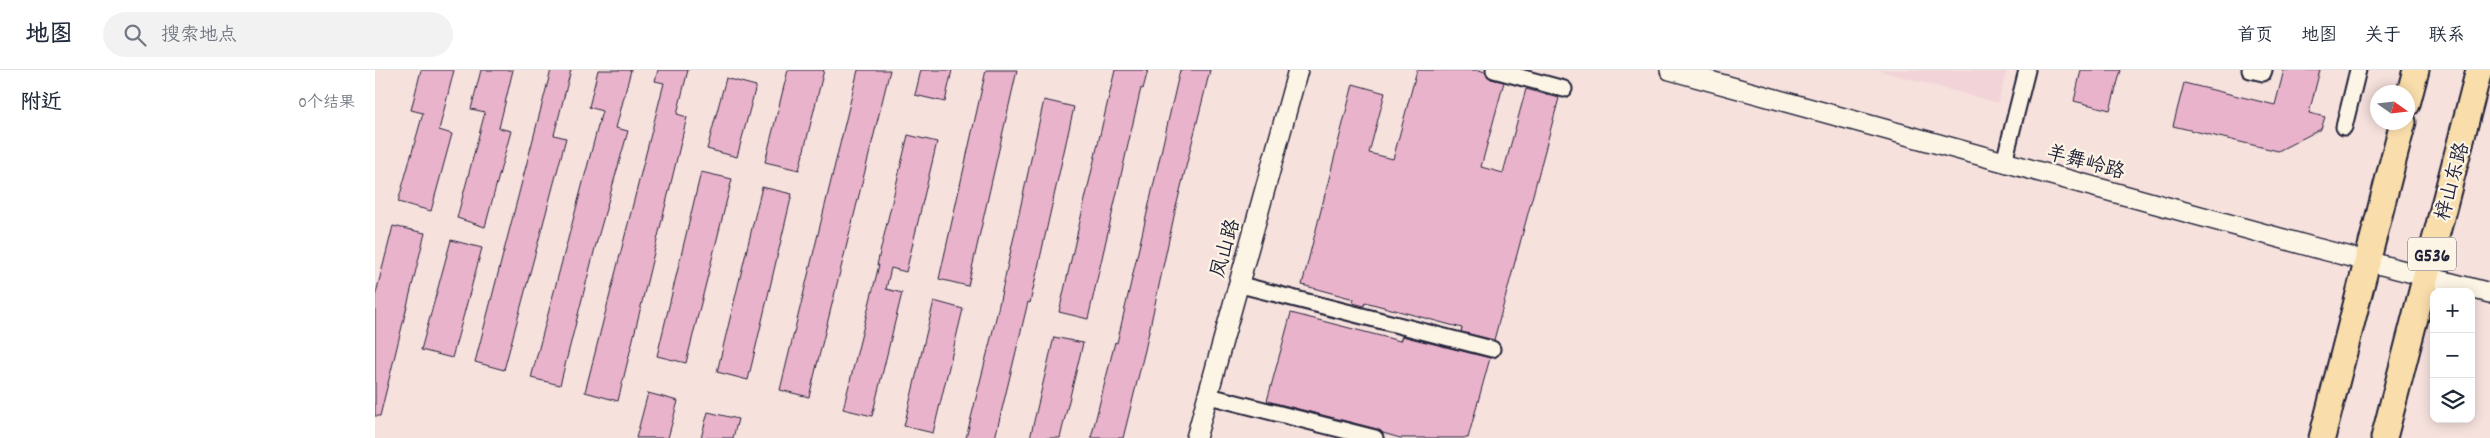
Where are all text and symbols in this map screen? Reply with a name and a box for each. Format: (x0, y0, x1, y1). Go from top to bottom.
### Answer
search box (103, 12, 453, 57)
text: 地图 (25, 19, 73, 53)
icon: search (121, 21, 149, 49)
text: 搜索地点 (161, 23, 237, 50)
text: 首页 (2237, 24, 2273, 49)
text: 地图 (2301, 24, 2337, 49)
text: 关于 (2365, 24, 2401, 49)
text: 联系 (2429, 24, 2465, 49)
north arrow (2370, 85, 2415, 130)
text: 附近 (20, 89, 62, 119)
text: 0个结果 (298, 92, 355, 115)
street label: 梓山东路 (2430, 139, 2478, 224)
street label: 羊舞岭路 (2043, 140, 2128, 188)
street label: 凤山路 (1205, 215, 1249, 282)
road number: G536 (2408, 238, 2456, 270)
map controls (2430, 288, 2475, 423)
button: + (2430, 288, 2475, 333)
button: − (2430, 333, 2475, 378)
button: layers (2430, 378, 2475, 423)

